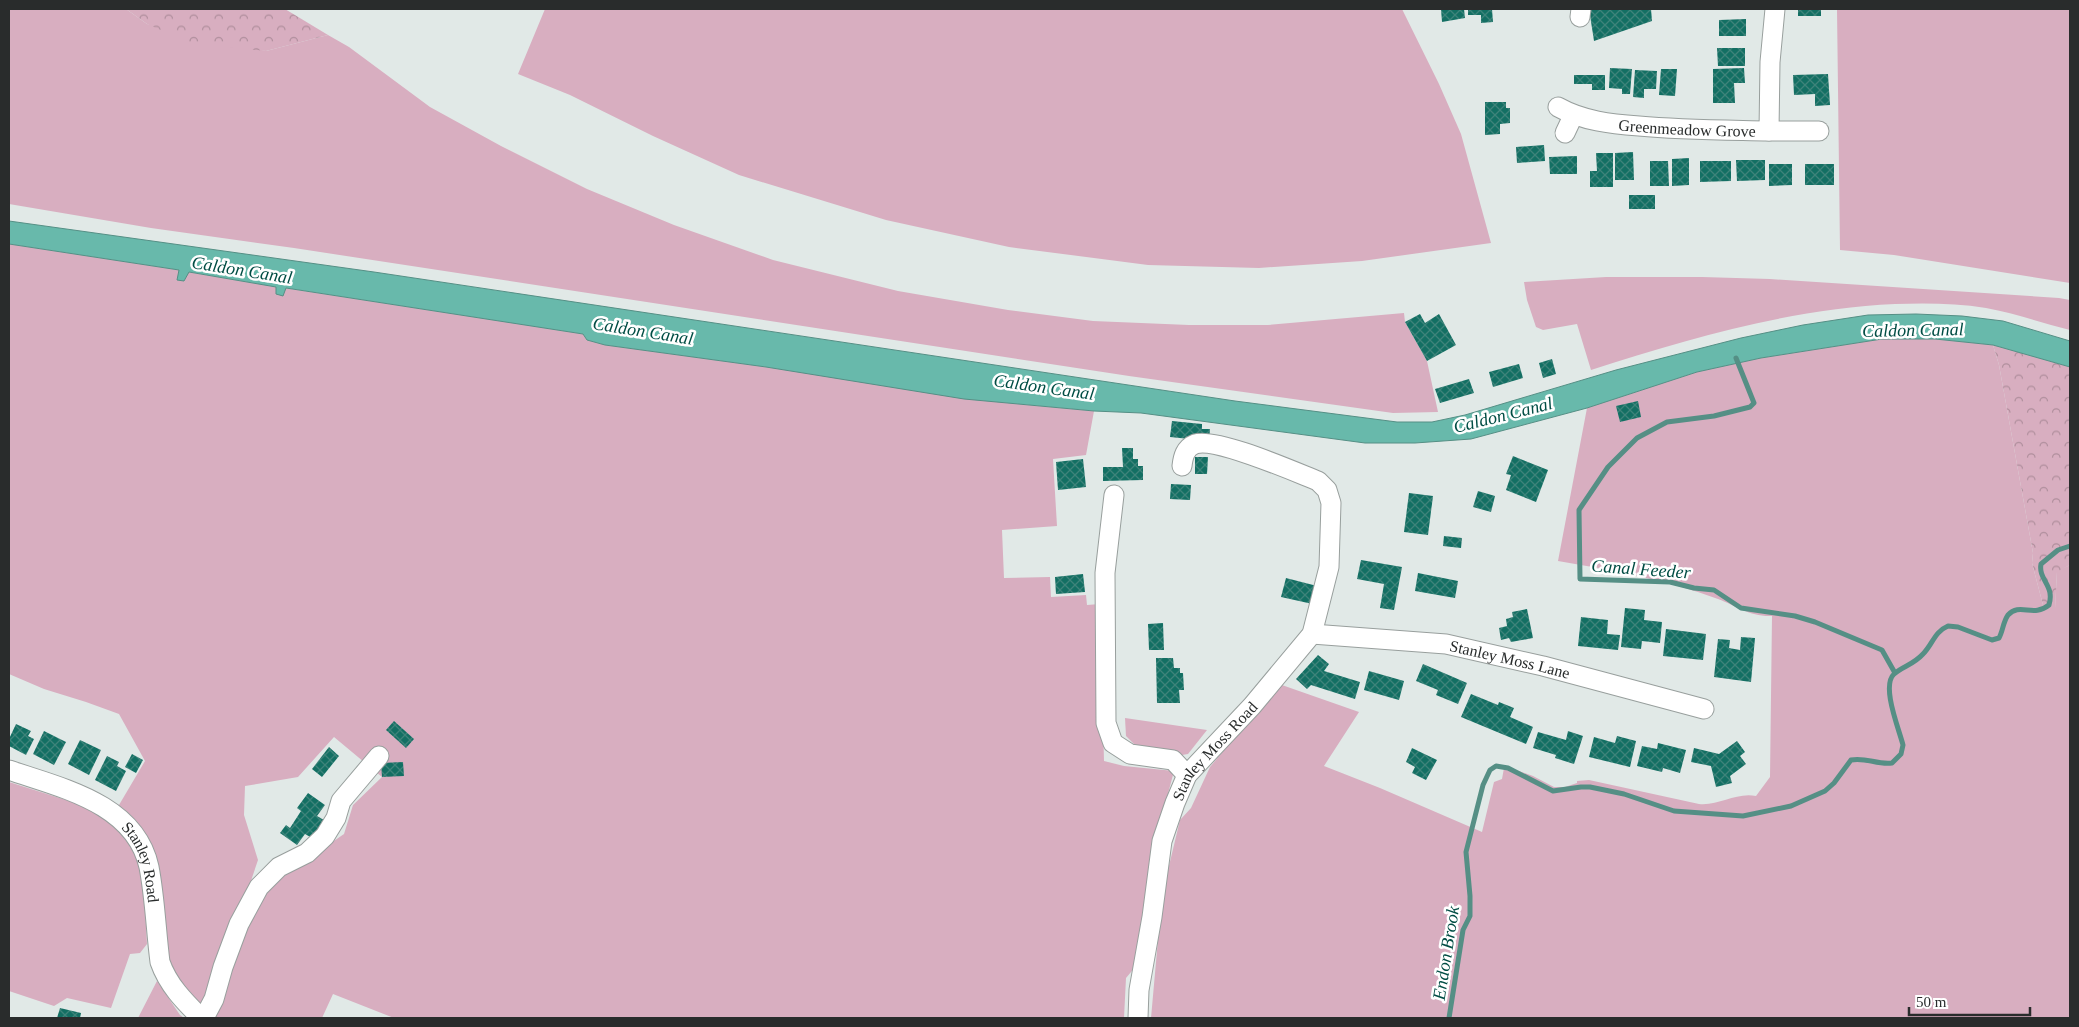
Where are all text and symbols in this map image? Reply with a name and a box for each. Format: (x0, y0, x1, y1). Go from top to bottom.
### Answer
street label: Greenmeadow Grove (1618, 116, 1756, 139)
water label: Caldon Canal (190, 252, 294, 288)
water label: Caldon Canal (591, 313, 695, 349)
water label: Caldon Canal (1862, 319, 1964, 341)
water label: Caldon Canal (992, 370, 1096, 404)
water label: Caldon Canal (1451, 393, 1555, 437)
water label: Canal Feeder (1591, 556, 1692, 583)
street label: Stanley Moss Lane (1448, 637, 1572, 681)
street label: Stanley Moss Road (1169, 698, 1260, 803)
street label: Stanley Road (119, 818, 163, 903)
water label: Endon Brook (1429, 904, 1463, 1002)
scale bar (1909, 984, 2030, 1016)
text: 50 m (1916, 994, 1947, 1010)

